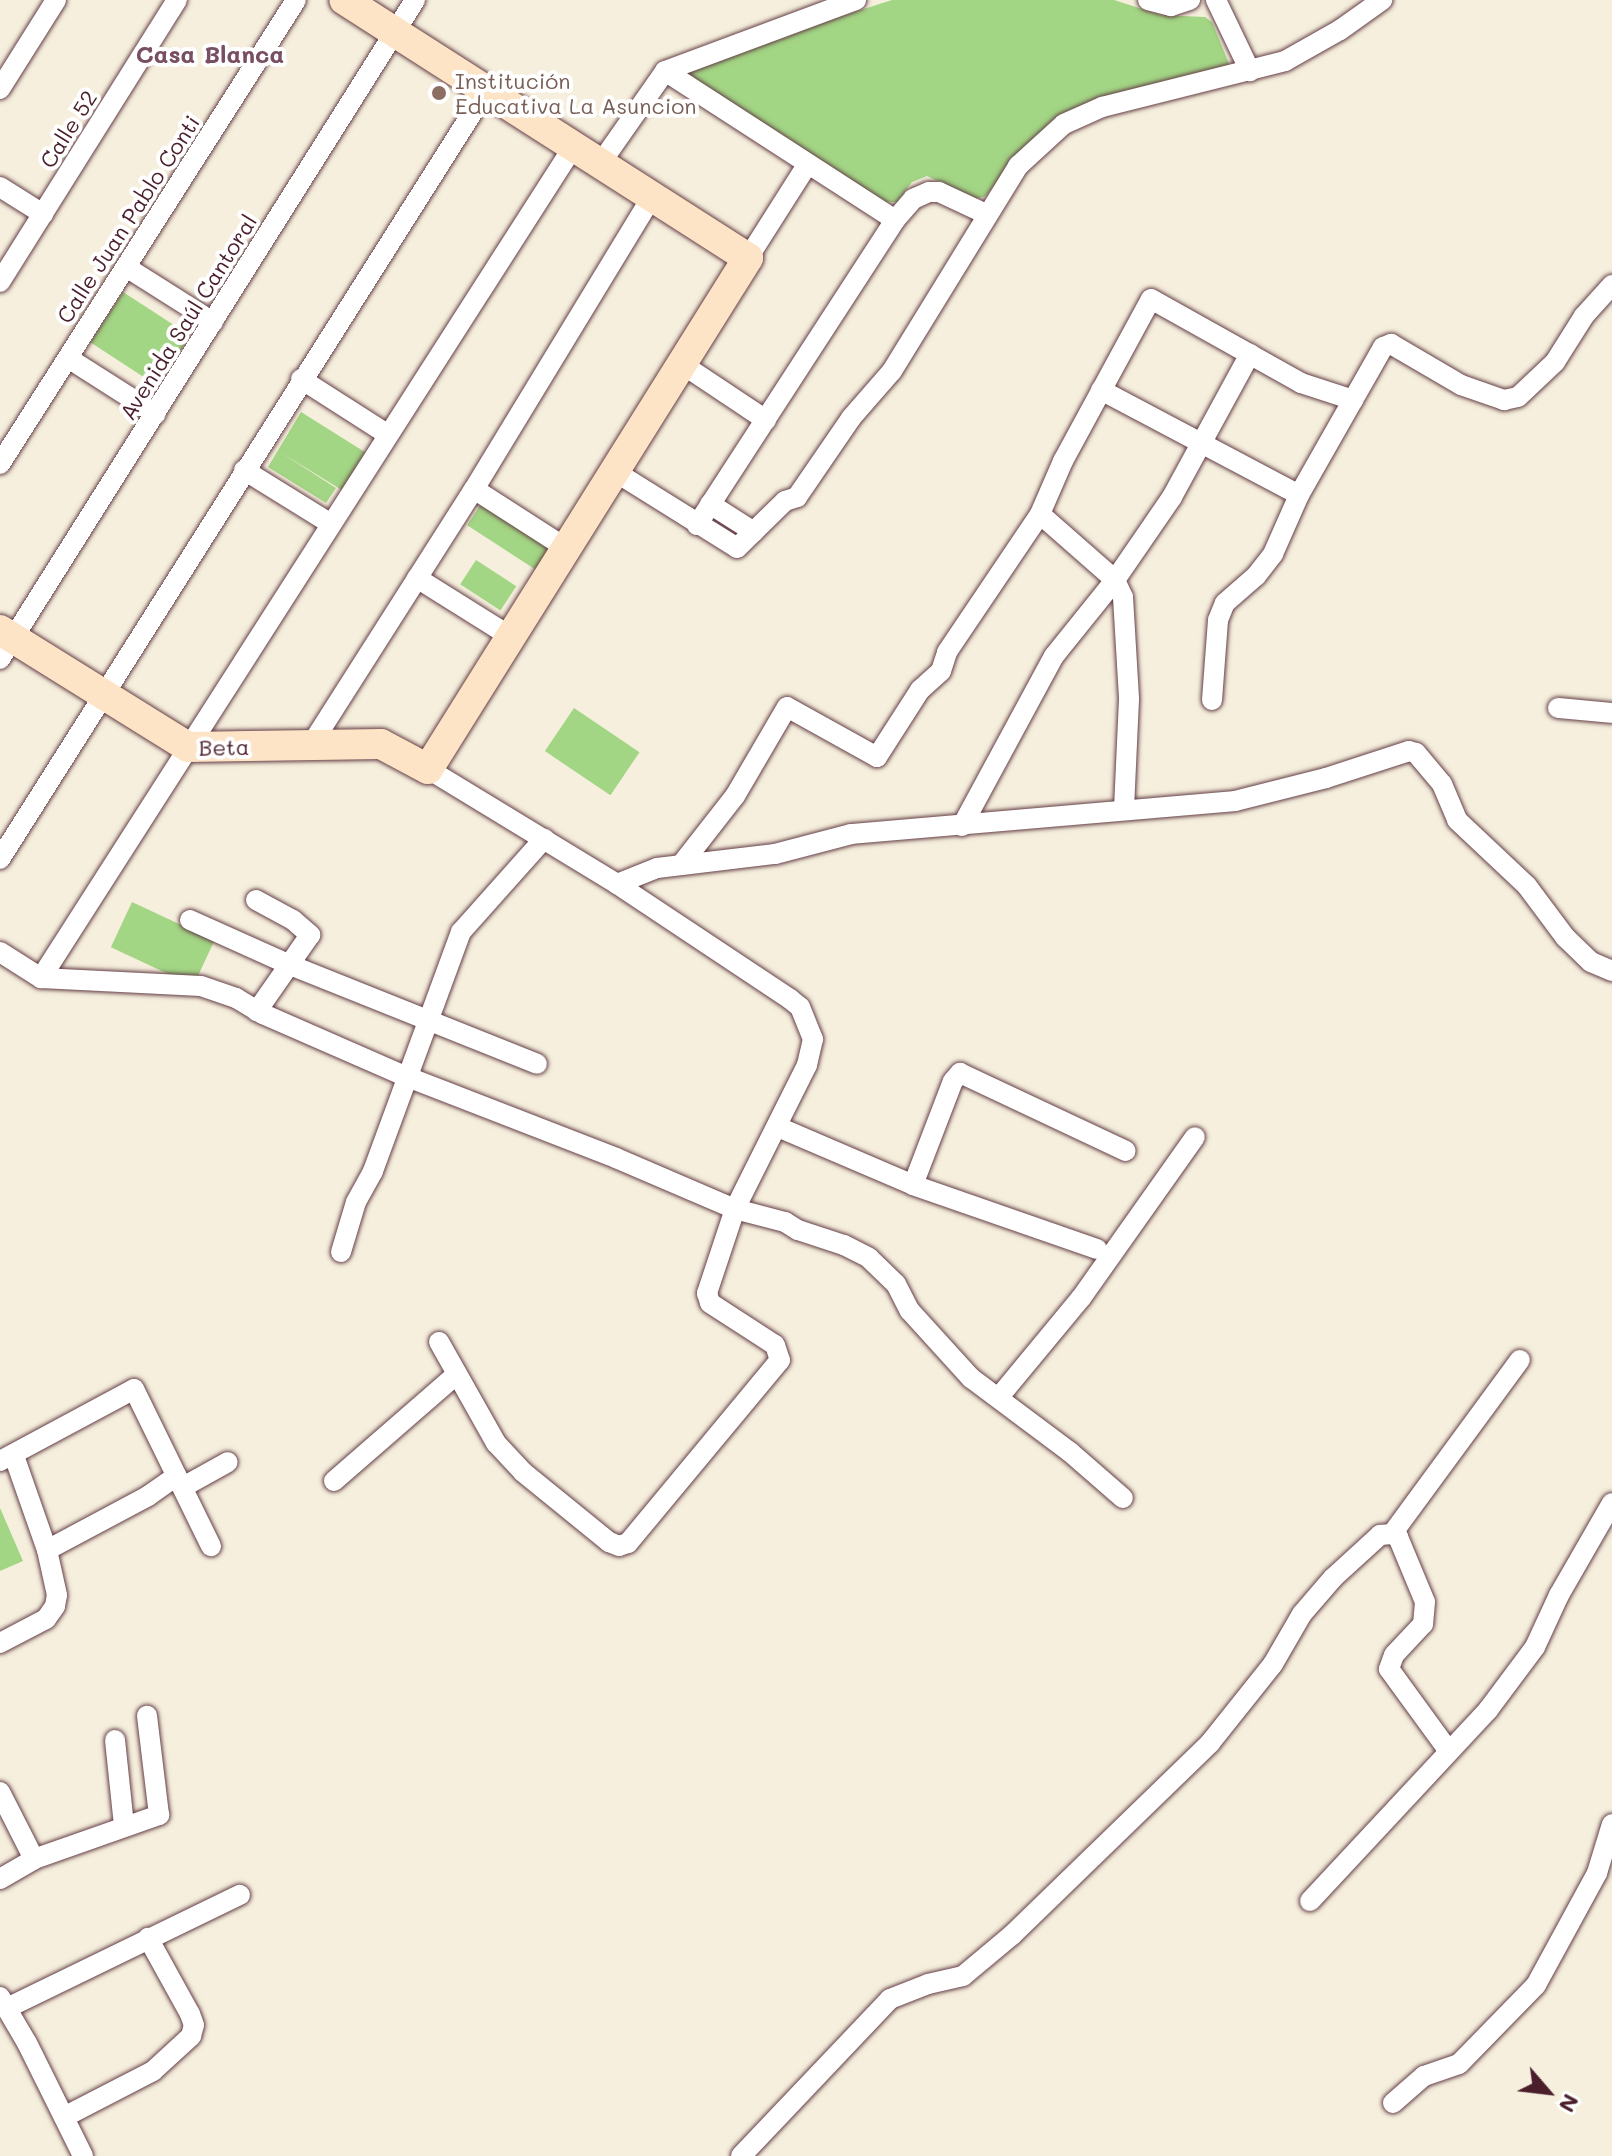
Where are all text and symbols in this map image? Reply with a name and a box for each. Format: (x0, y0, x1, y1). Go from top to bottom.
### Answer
district label: Casa Blanca (136, 40, 284, 68)
place label: Institución Educativa La Asuncion (455, 67, 696, 118)
marker: Institución Educativa La Asuncion (430, 84, 448, 102)
street label: Calle 52 (34, 85, 102, 173)
street label: Calle Juan Pablo Conti (51, 110, 205, 328)
street label: Avenida Saúl Cantoral (114, 209, 262, 425)
street label: Beta (198, 733, 250, 761)
north arrow (1508, 2052, 1588, 2132)
text: N (1553, 2089, 1586, 2118)

